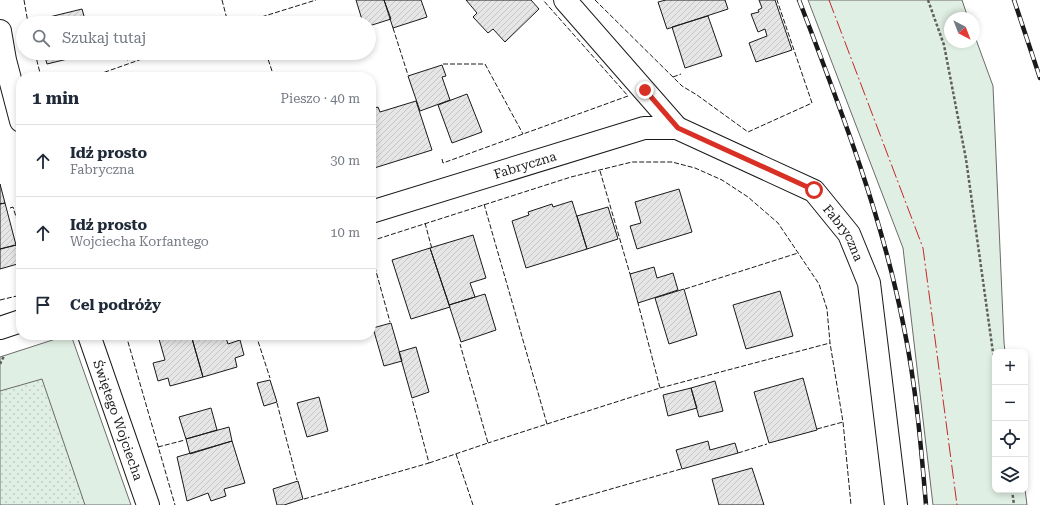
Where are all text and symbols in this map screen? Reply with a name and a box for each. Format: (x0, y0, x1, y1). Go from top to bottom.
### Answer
north arrow (944, 12, 980, 48)
search box (16, 16, 376, 60)
icon: search (30, 27, 52, 49)
text: Szukaj tutaj (62, 29, 146, 47)
route end (636, 81, 654, 99)
text: 1 min (32, 88, 79, 108)
text: Pieszo · 40 m (281, 91, 360, 106)
text: Idź prosto (70, 144, 147, 162)
street label: Fabryczna (492, 148, 558, 181)
icon: ahead (32, 150, 54, 172)
text: 30 m (330, 153, 360, 168)
text: Fabryczna (70, 162, 134, 177)
route start (805, 181, 823, 199)
street label: Fabryczna (820, 201, 867, 263)
text: Idź prosto (70, 216, 147, 234)
icon: ahead (32, 222, 54, 244)
text: 10 m (330, 225, 360, 240)
text: Wojciecha Korfantego (70, 234, 209, 249)
icon: arrive (32, 294, 54, 316)
text: Cel podróży (70, 296, 161, 314)
map controls (992, 349, 1028, 493)
button: + (992, 349, 1028, 385)
street label: Świętego Wojciecha (91, 358, 146, 482)
button: − (992, 385, 1028, 421)
button: locate (992, 421, 1028, 457)
button: layers (992, 457, 1028, 493)

